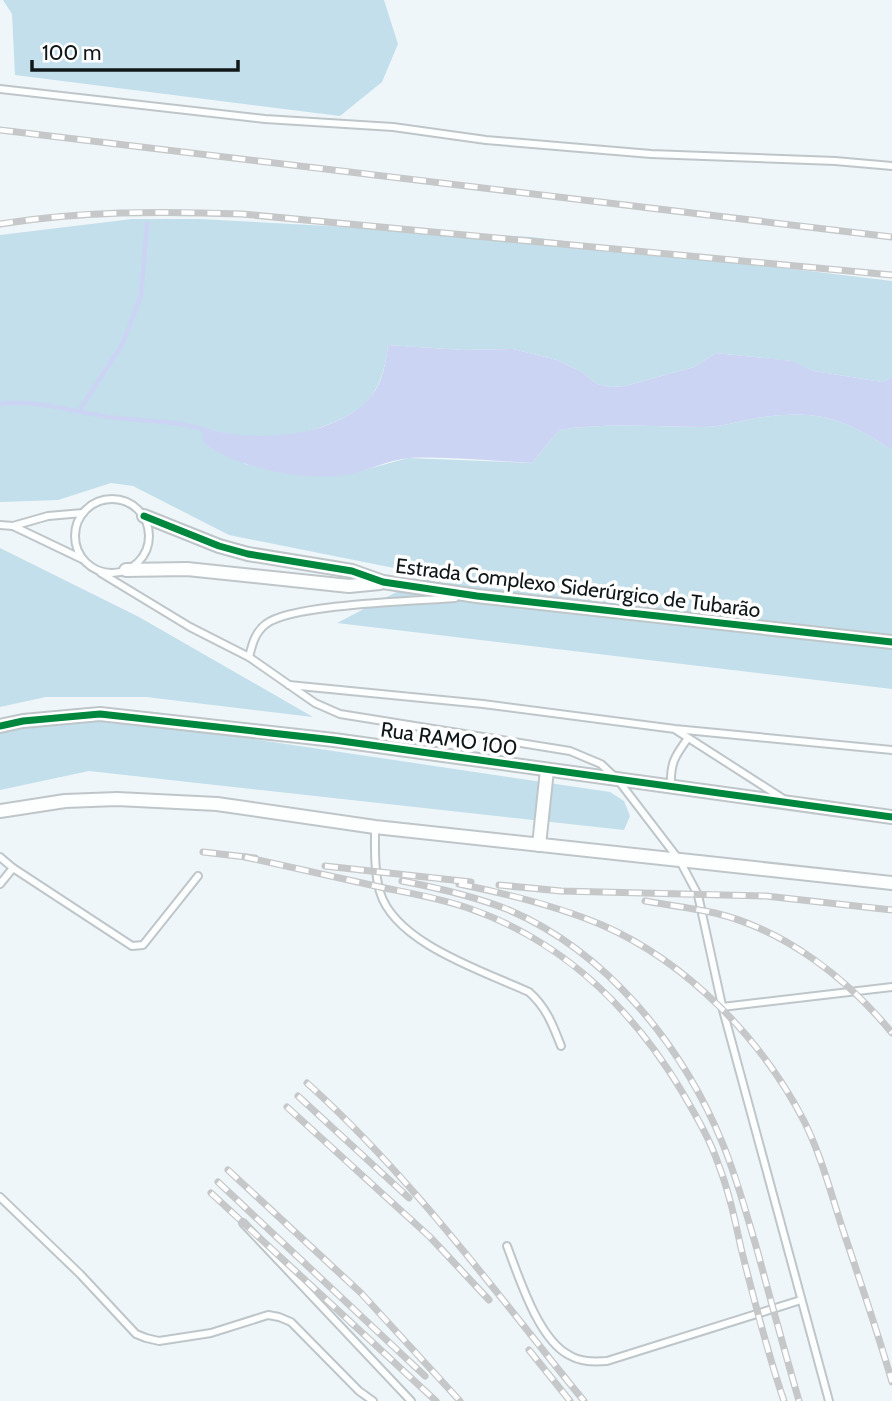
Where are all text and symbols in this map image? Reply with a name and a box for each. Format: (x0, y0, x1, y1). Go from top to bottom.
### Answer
scale bar (32, 28, 238, 72)
text: 100 m (42, 40, 101, 65)
street label: Estrada Complexo Siderúrgico de Tubarão (394, 553, 762, 622)
street label: Rua RAMO 100 (379, 717, 519, 760)

